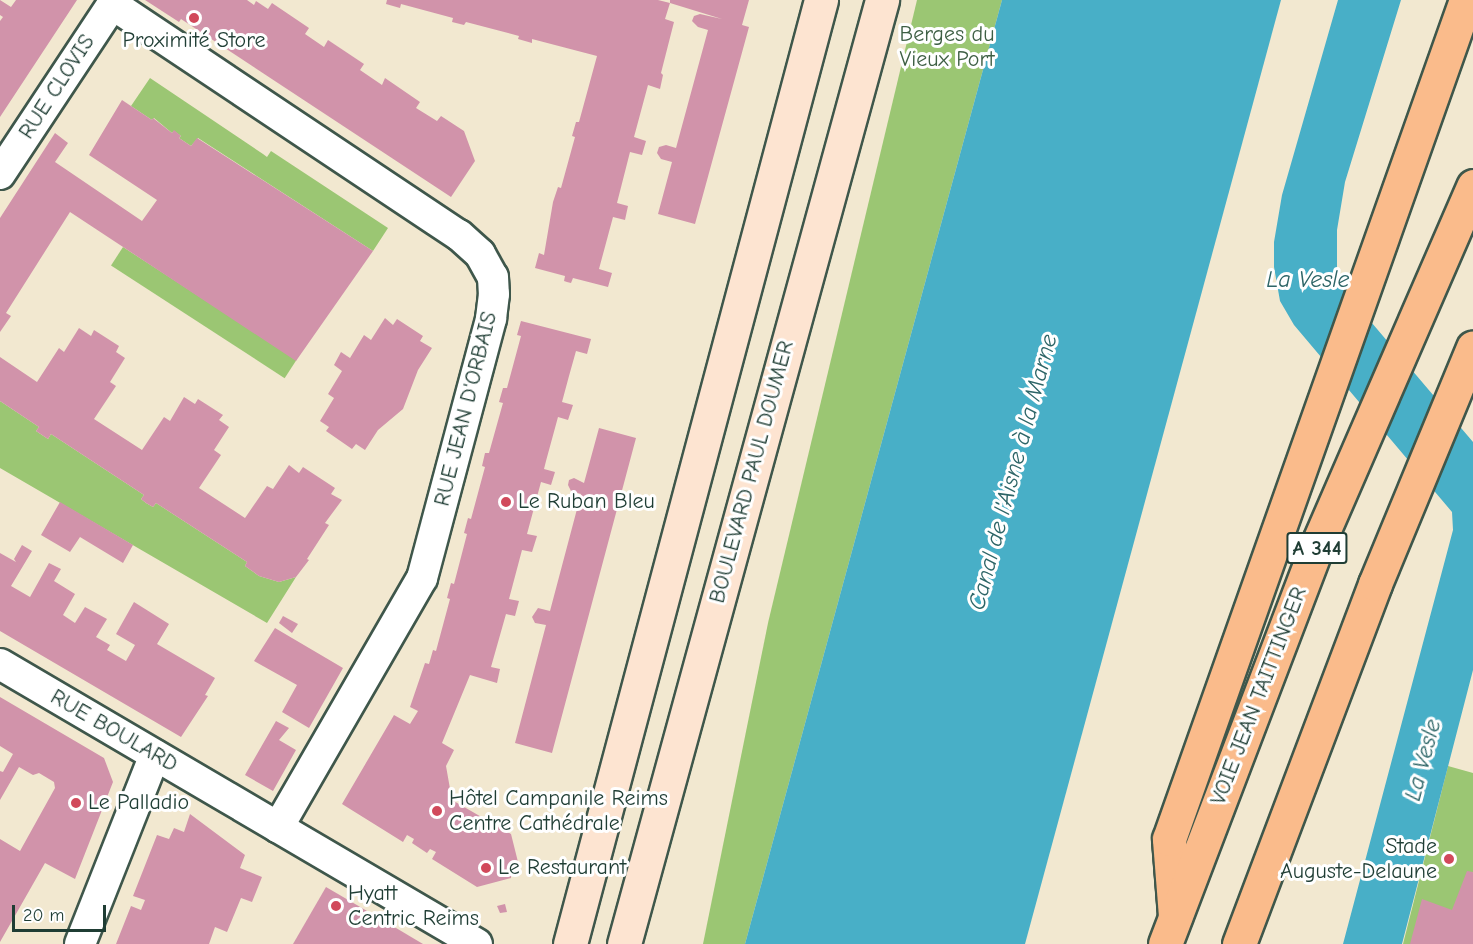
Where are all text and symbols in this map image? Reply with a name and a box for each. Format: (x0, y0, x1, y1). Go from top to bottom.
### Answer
marker: Proximité Store (187, 11, 201, 25)
park label: Berges du Vieux Port (900, 21, 994, 72)
place label: Proximité Store (122, 28, 266, 54)
street label: RUE CLOVIS (14, 30, 100, 144)
water label: La Vesle (1266, 266, 1350, 294)
street label: RUE JEAN D'ORBAIS (429, 309, 503, 509)
water label: Canal de l'Aisne à la Marne (962, 331, 1064, 613)
street label: BOULEVARD PAUL DOUMER (704, 338, 800, 606)
place label: Le Ruban Bleu (518, 489, 655, 515)
marker: Le Ruban Bleu (499, 495, 513, 509)
road number: A 344 (1286, 530, 1348, 566)
street label: VOIE JEAN TAITTINGER (1205, 583, 1313, 809)
street label: RUE BOULARD (46, 684, 182, 778)
water label: La Vesle (1398, 716, 1448, 804)
place label: Hôtel Campanile Reims Centre Cathédrale (449, 785, 668, 836)
place label: Le Palladio (88, 790, 189, 816)
marker: Le Palladio (69, 796, 83, 810)
marker: Hôtel Campanile Reims Centre Cathédrale (430, 804, 444, 818)
place label: Stade Auguste-Delaune (1280, 833, 1437, 884)
marker: Stade Auguste-Delaune (1442, 852, 1456, 866)
place label: Le Restaurant (498, 855, 626, 881)
marker: Le Restaurant (479, 861, 493, 875)
place label: Hyatt Centric Reims (348, 880, 479, 932)
scale bar (15, 893, 110, 931)
marker: Hyatt Centric Reims (329, 899, 343, 913)
text: 20 m (23, 905, 64, 926)

